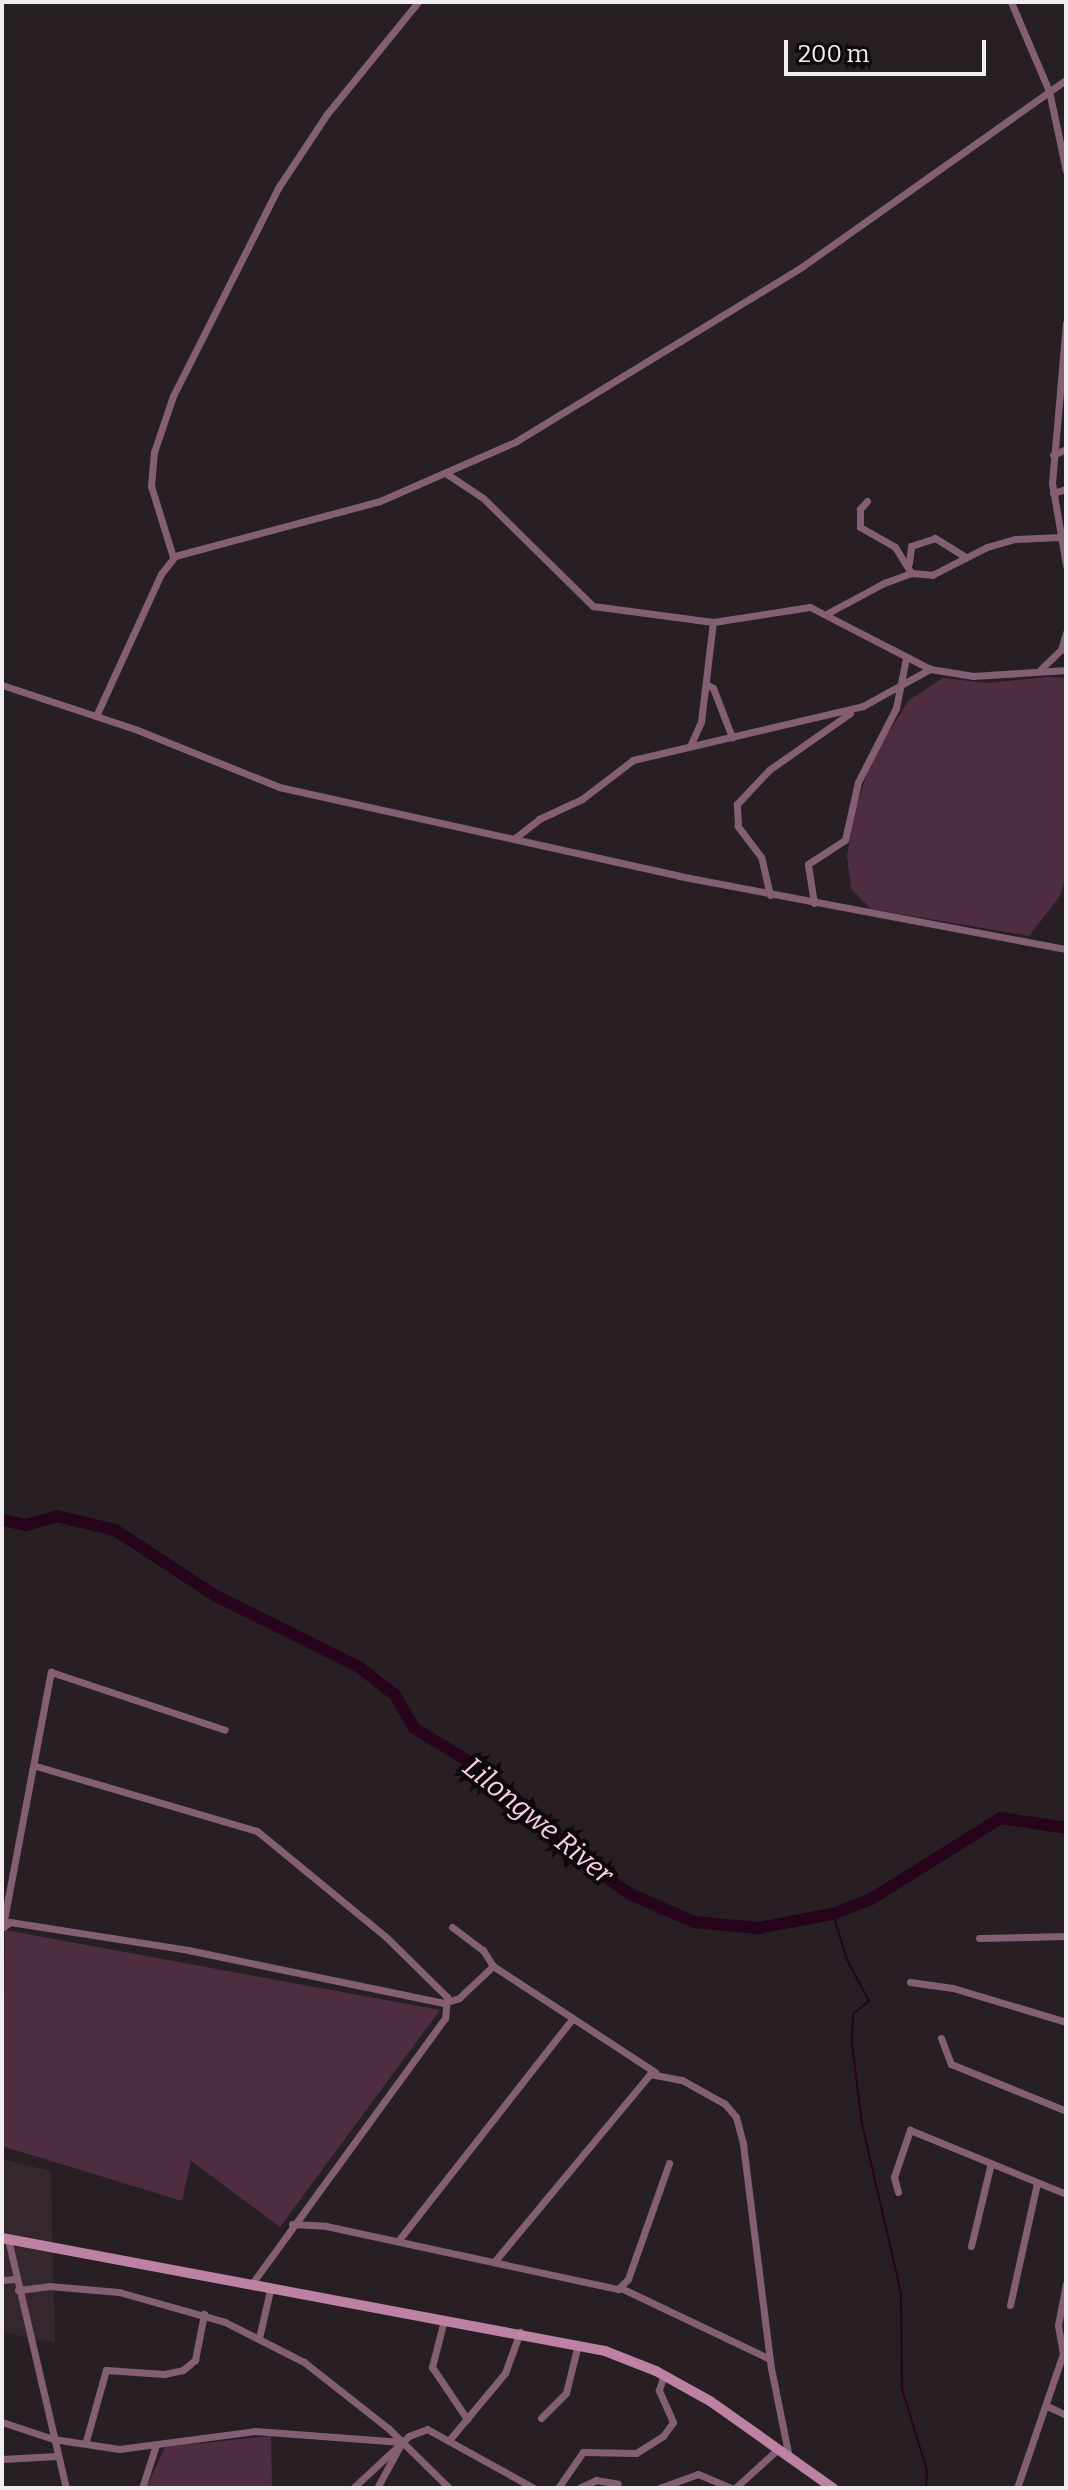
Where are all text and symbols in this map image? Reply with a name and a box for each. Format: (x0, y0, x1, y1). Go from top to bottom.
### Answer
scale bar (788, 24, 990, 74)
text: 200 m (798, 40, 870, 68)
water label: Lilongwe River (456, 1750, 620, 1892)

